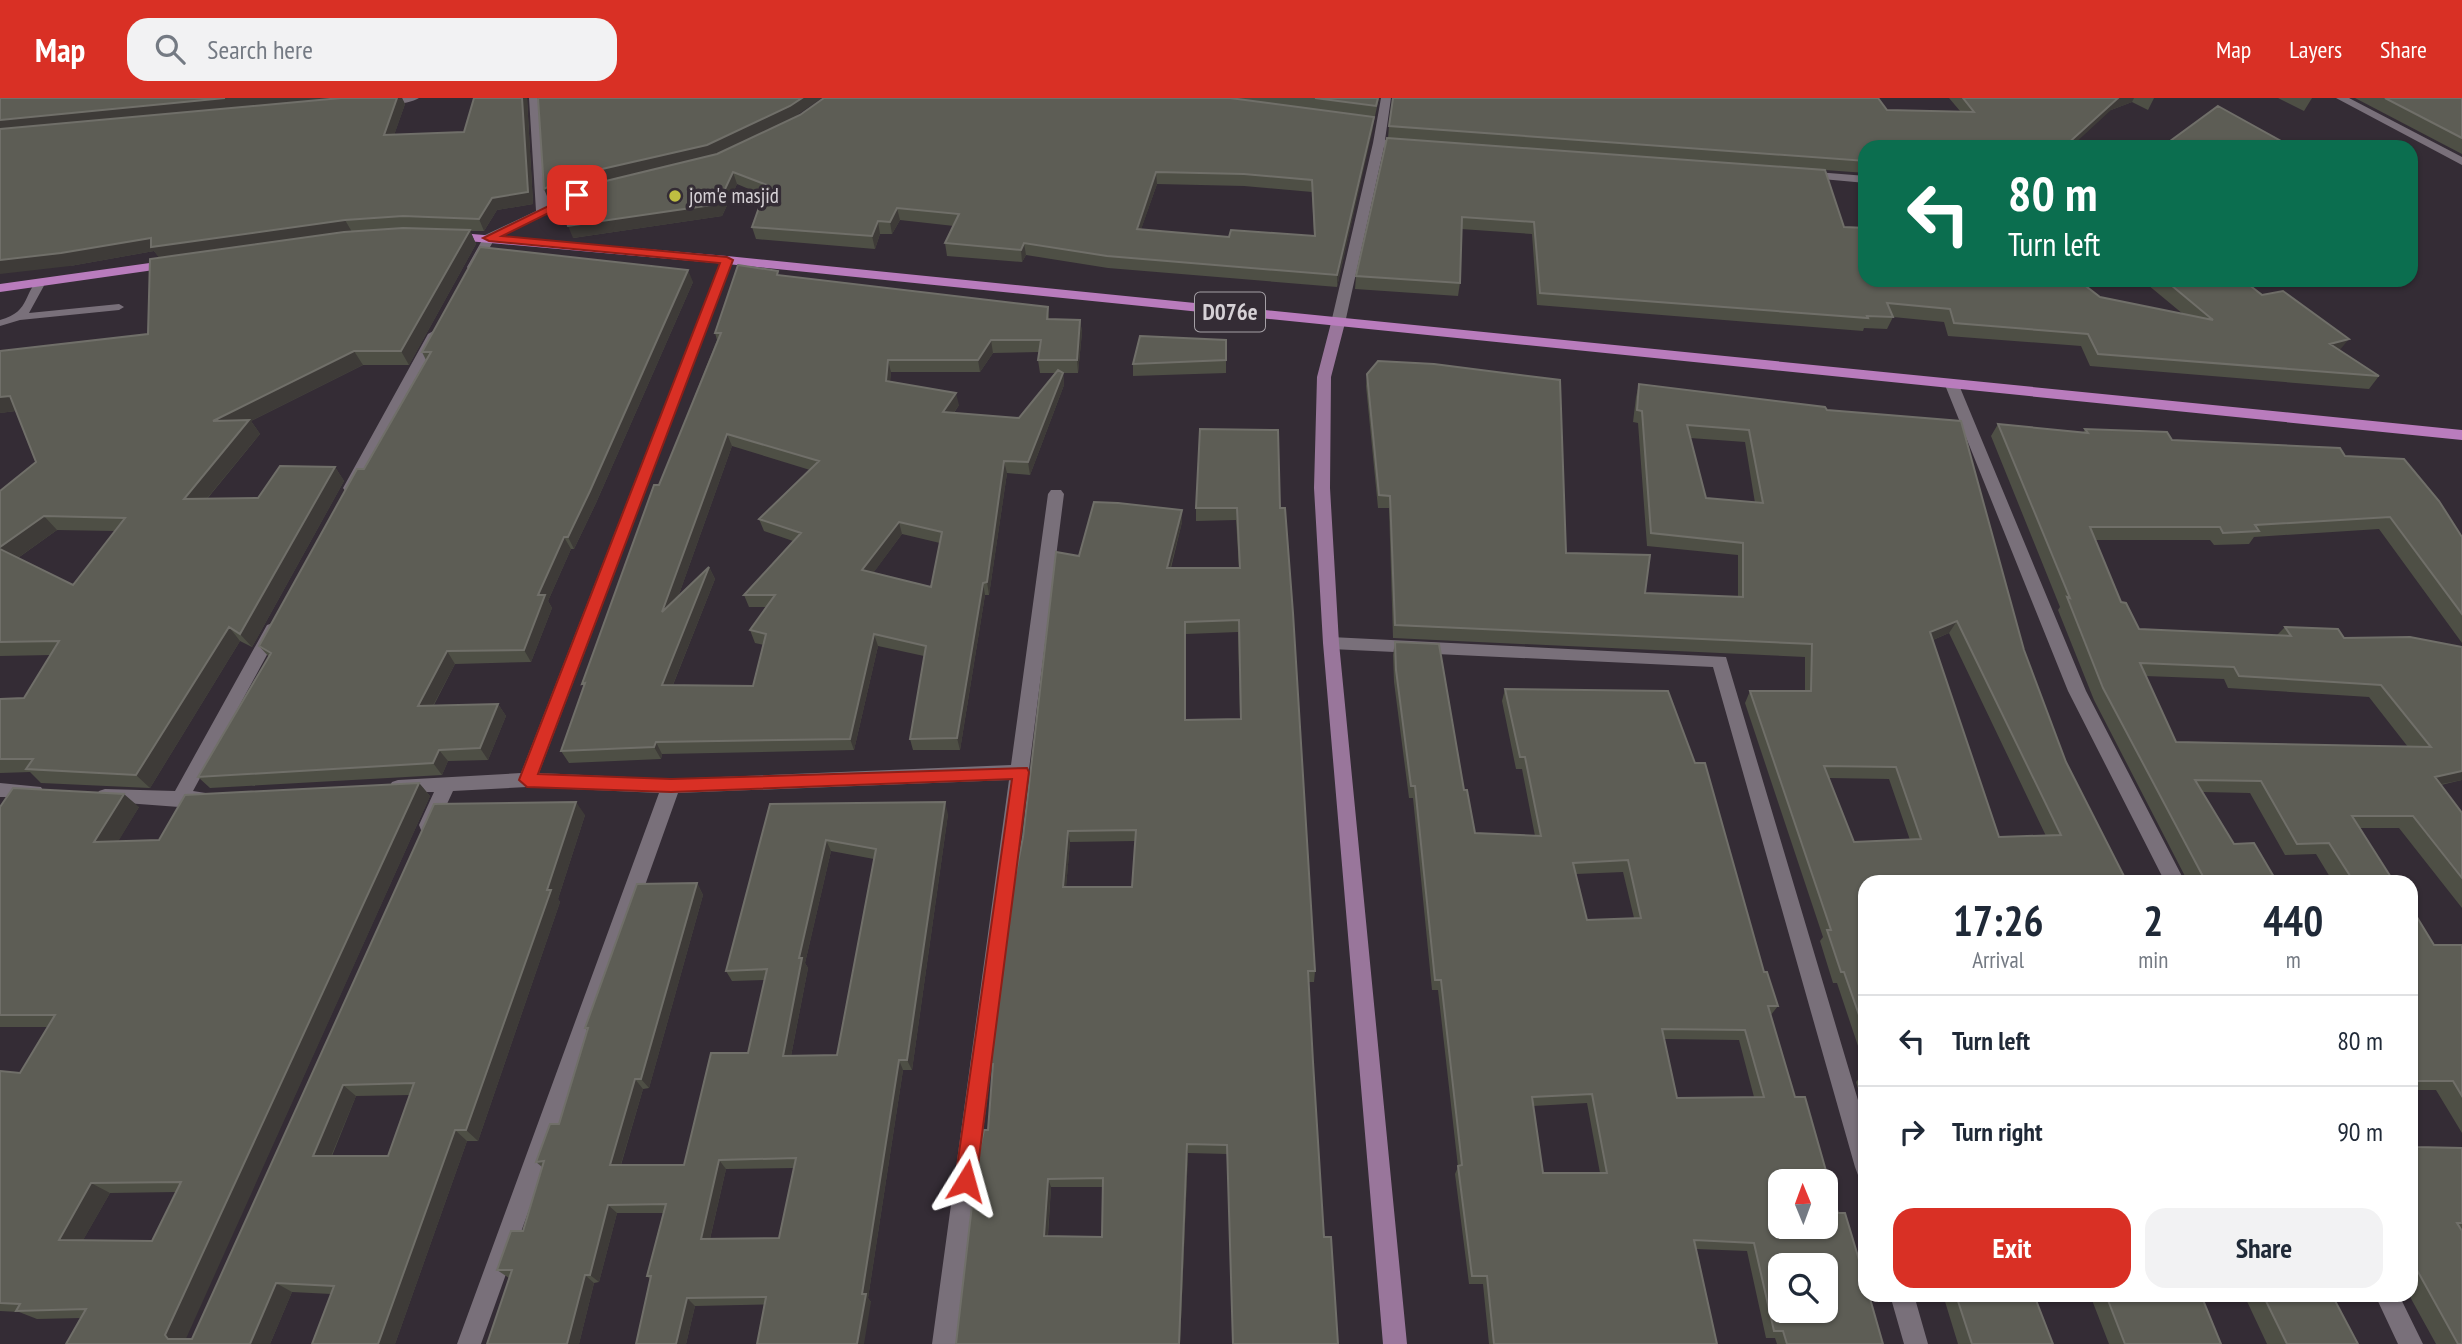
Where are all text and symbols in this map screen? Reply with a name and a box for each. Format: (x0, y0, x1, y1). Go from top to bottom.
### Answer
search box (127, 18, 617, 81)
text: Map (35, 28, 85, 71)
icon: search (151, 30, 189, 68)
text: Search here (207, 33, 313, 66)
text: Map (2216, 34, 2251, 65)
text: Layers (2289, 34, 2342, 65)
text: Share (2380, 34, 2427, 65)
text: 80 m (2008, 161, 2097, 225)
pin (547, 165, 607, 225)
icon: left (1893, 168, 1984, 259)
icon: arrive (558, 176, 596, 214)
place label: jom'e masjid (689, 182, 779, 209)
marker: jom'e masjid (667, 188, 683, 204)
text: Turn left (2008, 223, 2100, 265)
road number: D076e (1195, 293, 1265, 332)
text: 17:26 (1953, 893, 2044, 948)
text: 2 (2143, 893, 2163, 948)
text: 440 (2263, 893, 2323, 948)
text: Arrival (1972, 945, 2024, 974)
text: min (2138, 945, 2168, 974)
text: m (2286, 945, 2301, 974)
icon: left (1893, 1022, 1931, 1060)
text: Turn left (1952, 1024, 2030, 1057)
text: 80 m (2337, 1024, 2383, 1057)
icon: right (1893, 1113, 1931, 1151)
text: Turn right (1952, 1115, 2043, 1148)
text: 90 m (2337, 1115, 2383, 1148)
position arrow (929, 1144, 1003, 1218)
north arrow (1768, 1169, 1838, 1239)
map controls (1768, 1169, 1838, 1323)
button: Exit (1893, 1208, 2131, 1288)
button: Share (2145, 1208, 2383, 1288)
button: search (1768, 1253, 1838, 1323)

